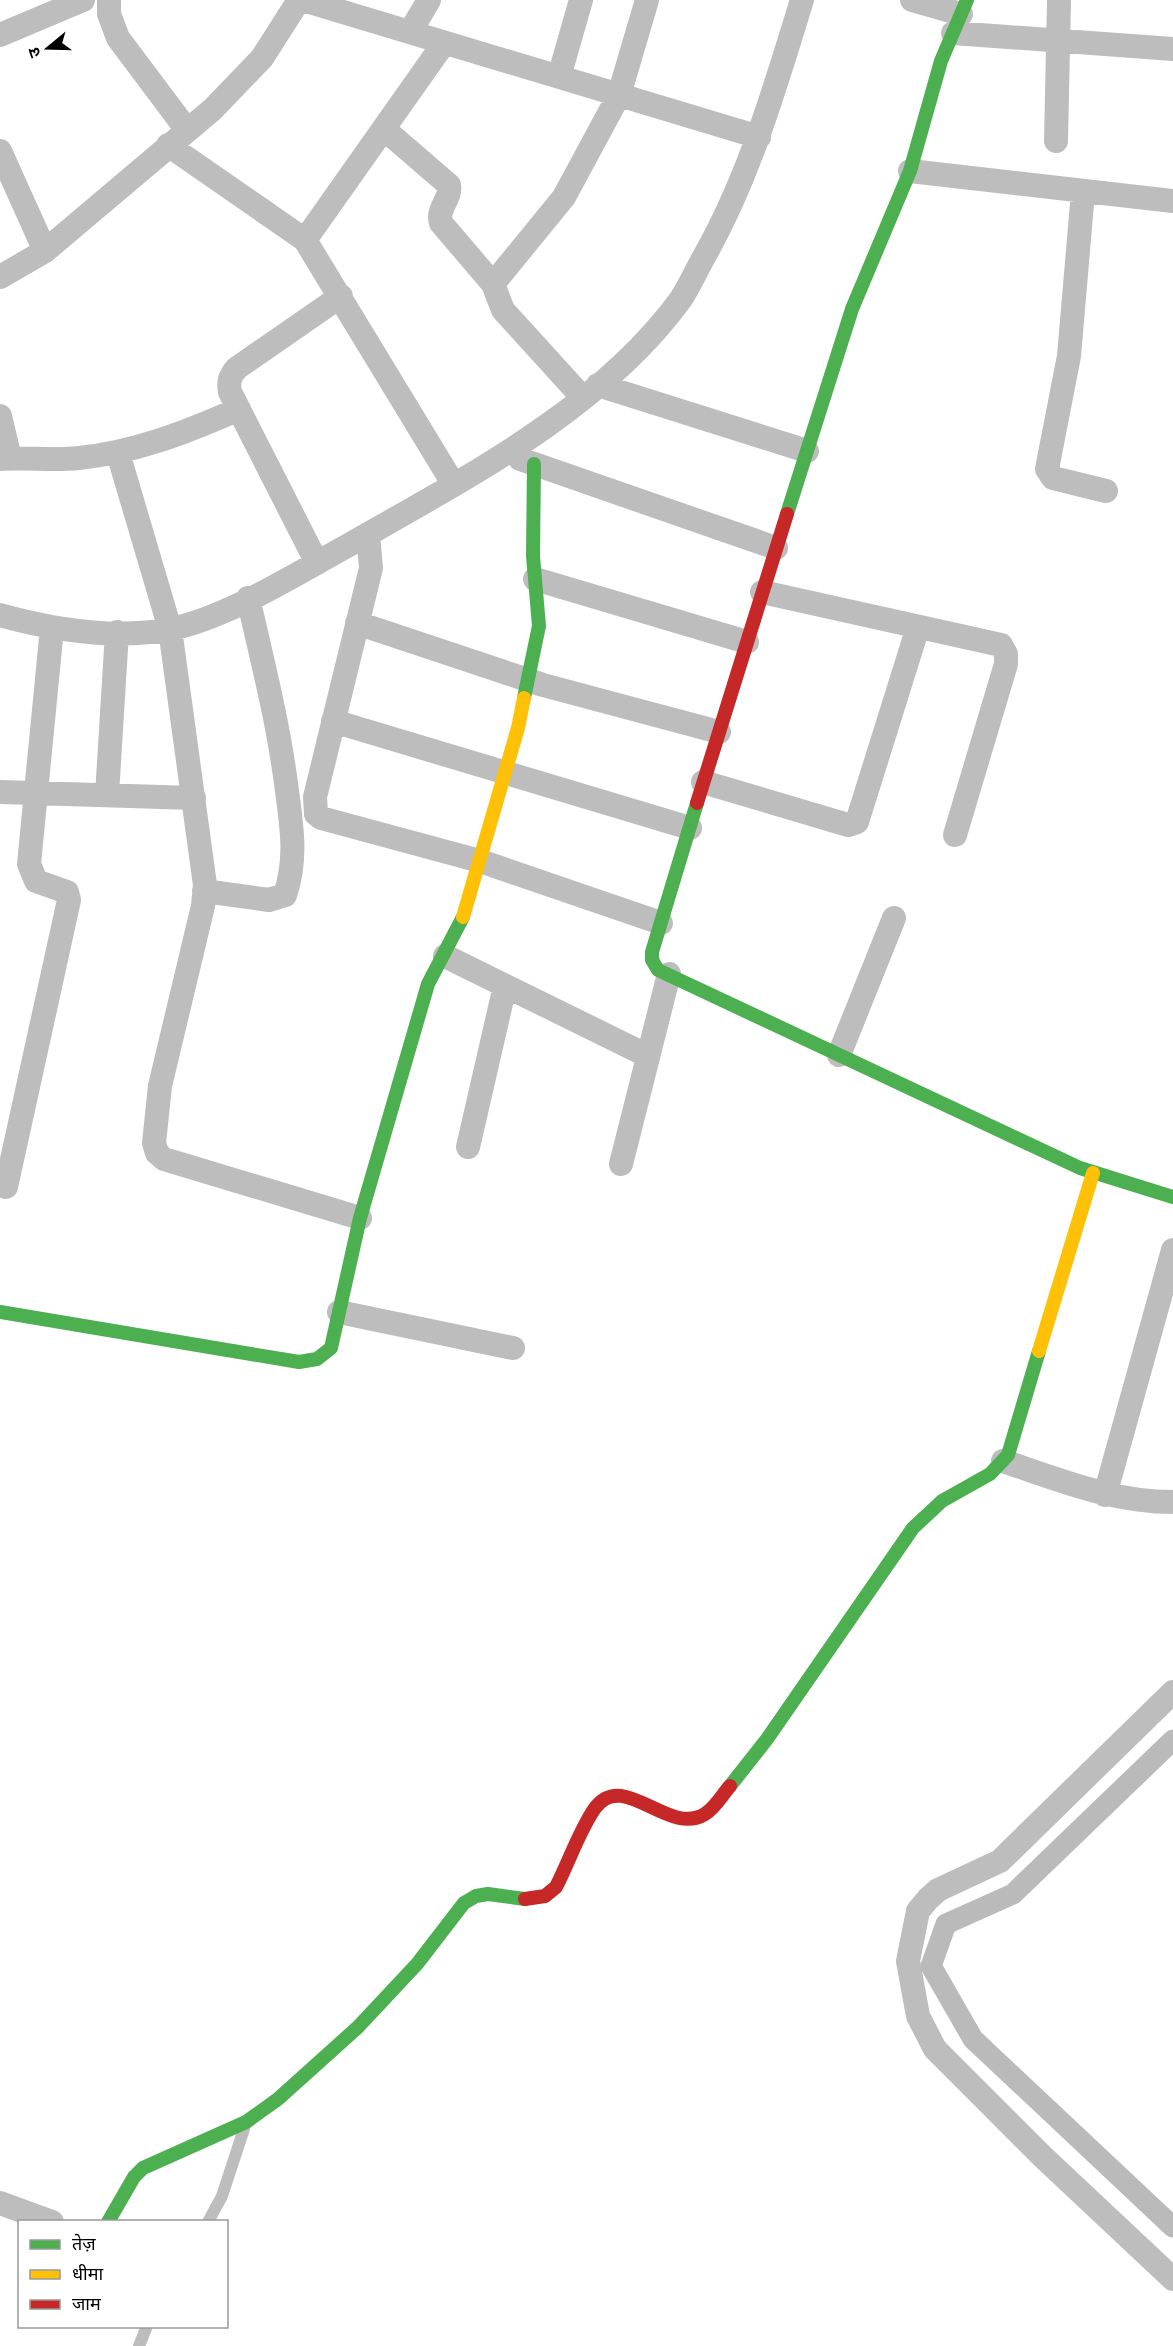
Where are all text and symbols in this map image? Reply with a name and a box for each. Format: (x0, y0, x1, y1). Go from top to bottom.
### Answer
north arrow (18, 18, 78, 78)
text: उ (25, 45, 44, 60)
legend (18, 2220, 228, 2328)
text: तेज़ (72, 2233, 96, 2254)
text: धीमा (72, 2264, 103, 2284)
text: जाम (72, 2294, 102, 2314)

